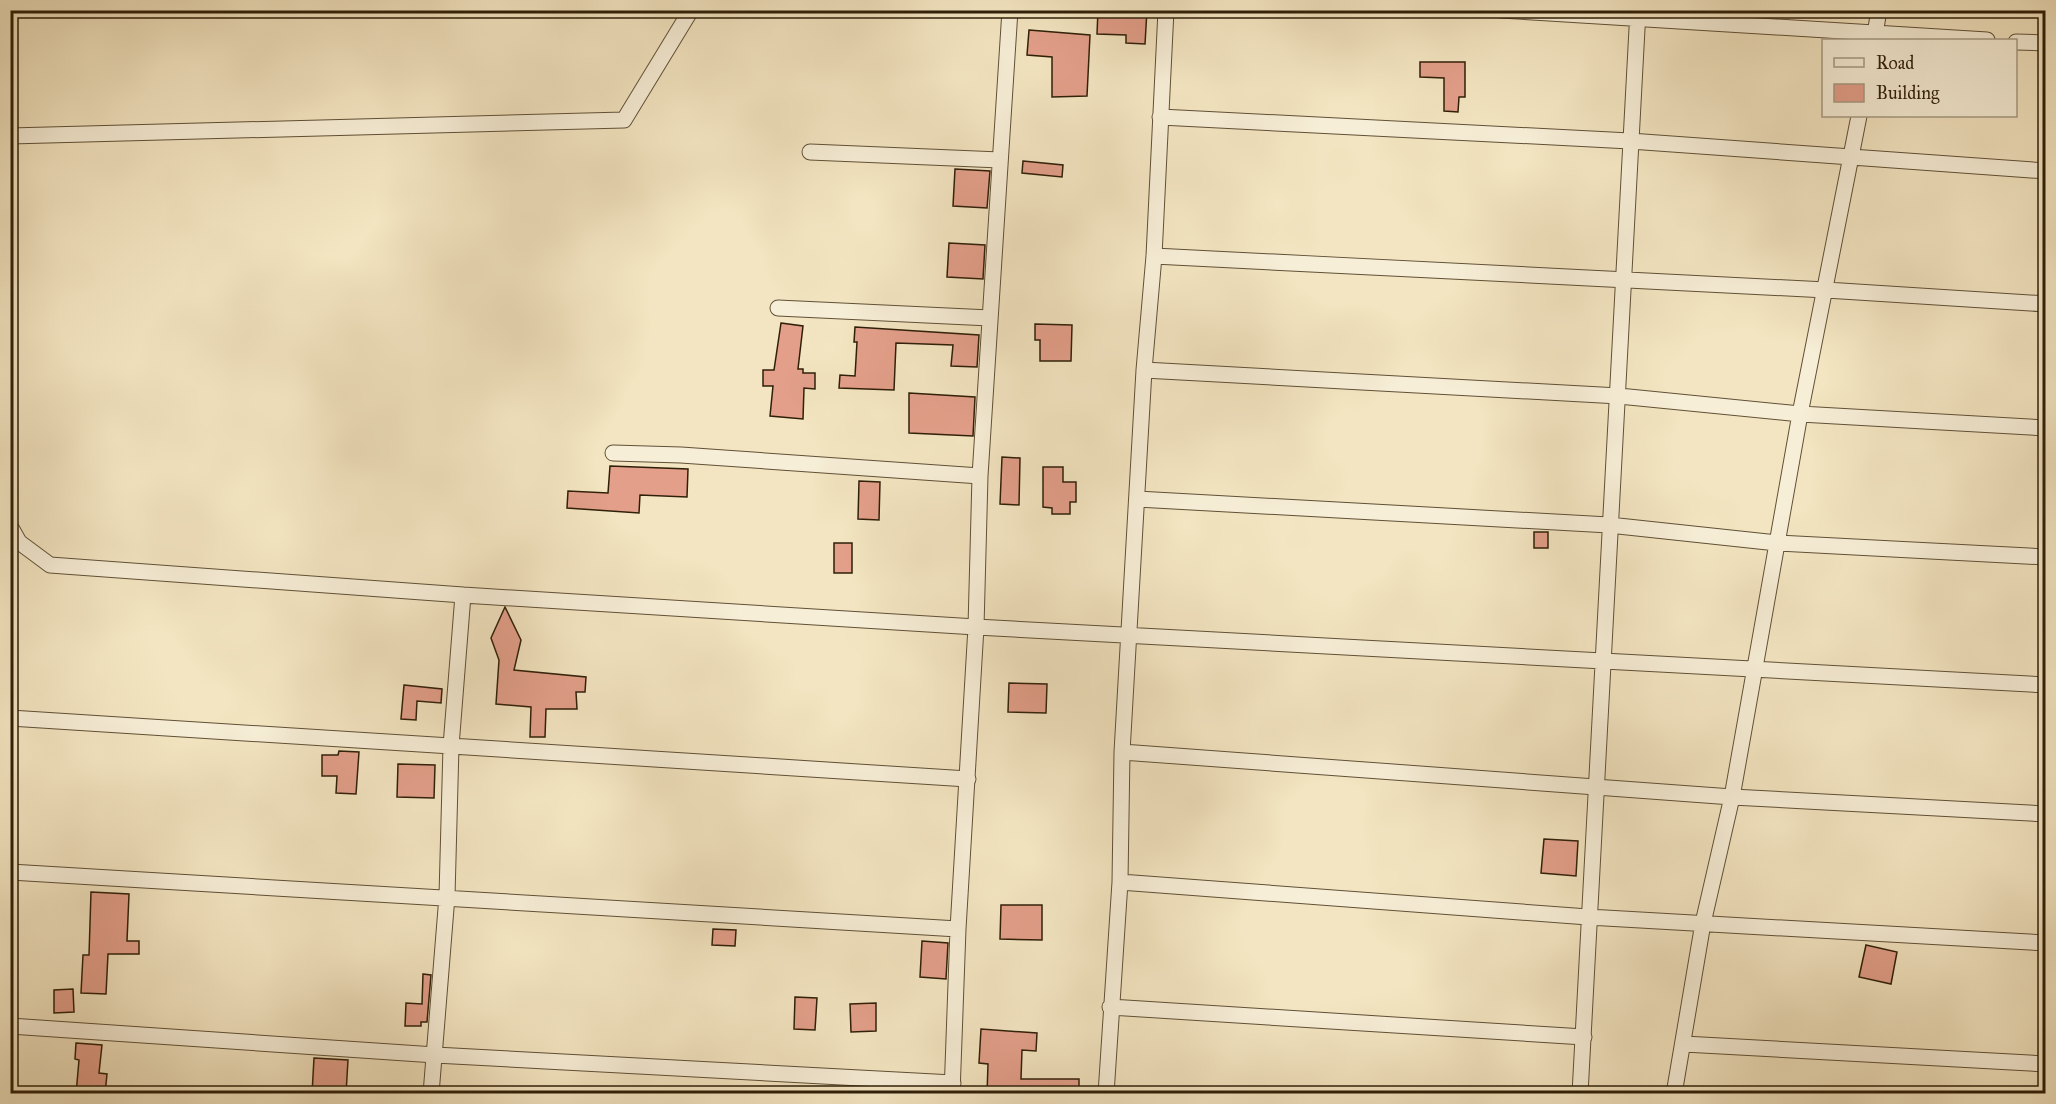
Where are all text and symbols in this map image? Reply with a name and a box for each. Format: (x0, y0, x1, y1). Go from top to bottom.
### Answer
legend (1822, 39, 2017, 117)
text: Road (1876, 52, 1914, 74)
text: Building (1876, 82, 1940, 105)

